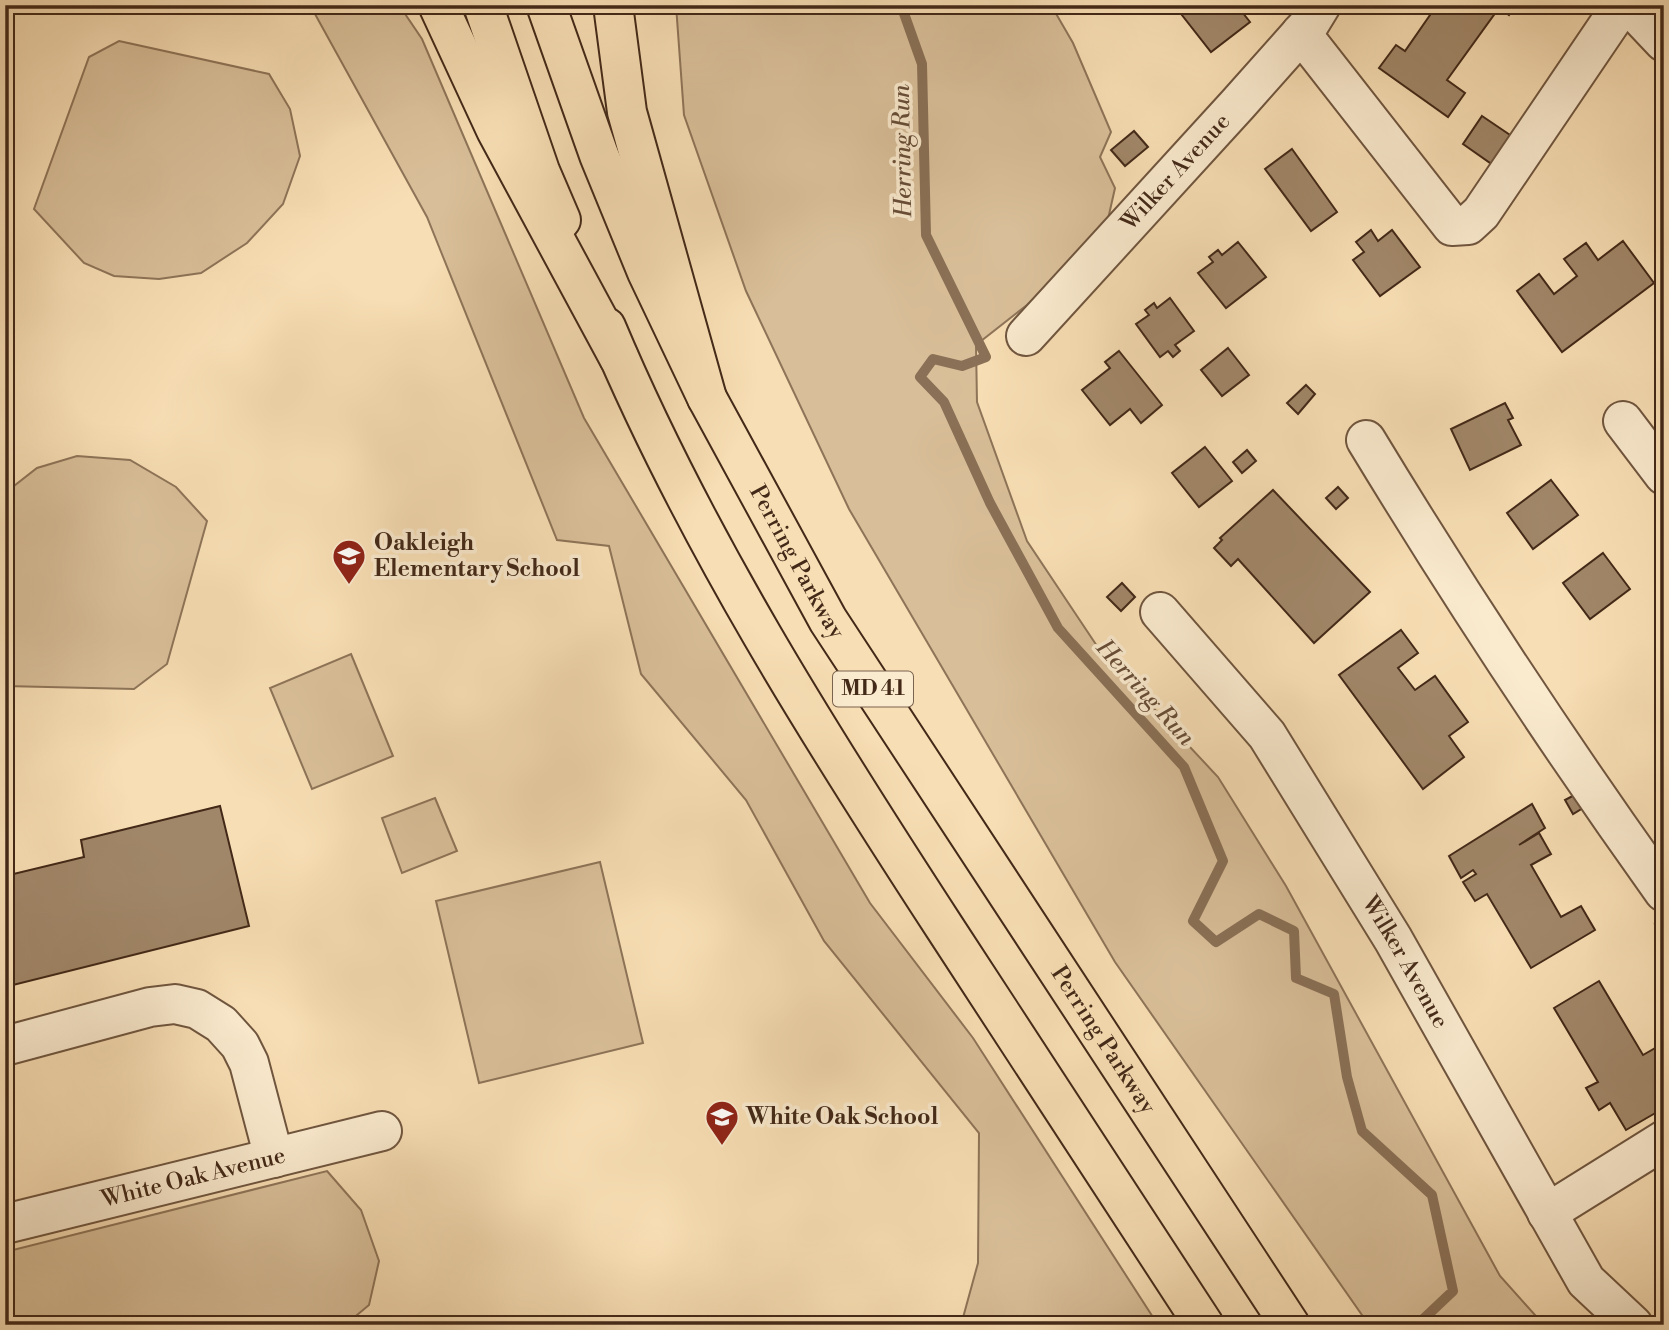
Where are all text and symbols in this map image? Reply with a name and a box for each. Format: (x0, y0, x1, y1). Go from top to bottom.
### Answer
water label: Herring Run (887, 84, 919, 219)
street label: Wilker Avenue (1115, 108, 1236, 237)
street label: Perring Parkway (743, 480, 851, 645)
place label: Oakleigh Elementary School (374, 529, 580, 583)
school or university icon: Oakleigh Elementary School (330, 537, 368, 586)
water label: Herring Run (1089, 633, 1201, 753)
road number: MD 41 (833, 672, 913, 706)
street label: Wilker Avenue (1355, 890, 1455, 1033)
street label: Perring Parkway (1045, 961, 1162, 1120)
school or university icon: White Oak School (703, 1098, 741, 1147)
place label: White Oak School (745, 1103, 939, 1131)
street label: White Oak Avenue (98, 1141, 288, 1214)

